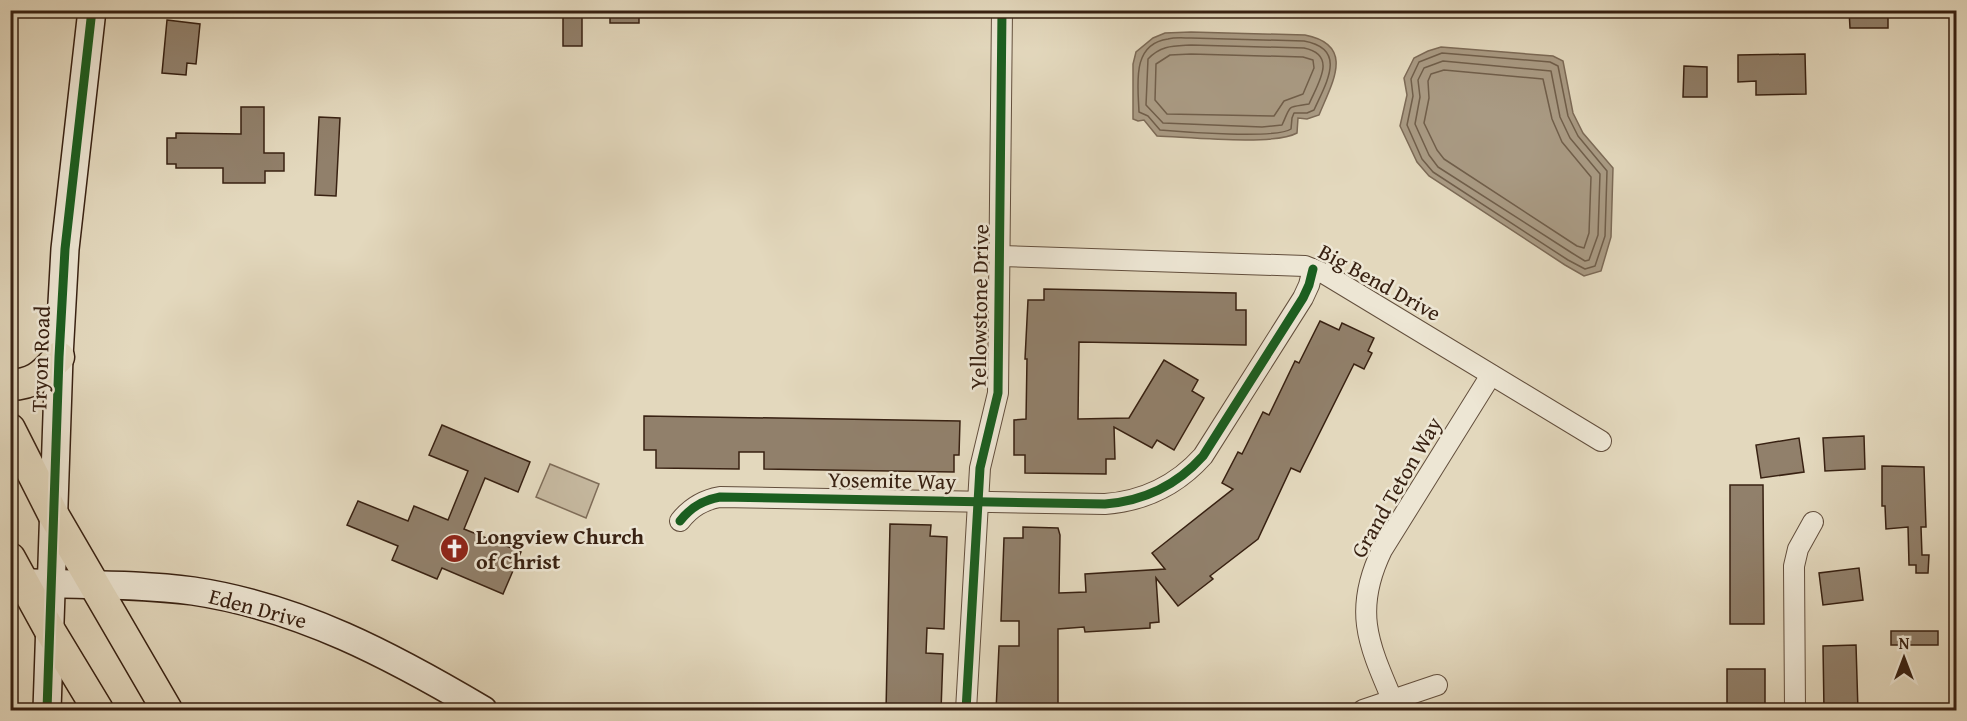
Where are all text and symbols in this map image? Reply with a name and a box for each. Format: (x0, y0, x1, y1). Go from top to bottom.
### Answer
street label: Yellowstone Drive (962, 224, 996, 390)
street label: Big Bend Drive (1313, 235, 1447, 329)
street label: Tryon Road (22, 305, 58, 413)
street label: Grand Teton Way (1343, 410, 1449, 564)
street label: Yosemite Way (827, 463, 957, 497)
place label: Longview Church of Christ (476, 520, 644, 577)
church icon: Longview Church of Christ (439, 533, 471, 565)
street label: Eden Drive (206, 580, 310, 636)
north arrow (1874, 628, 1934, 688)
text: N (1899, 631, 1910, 655)

